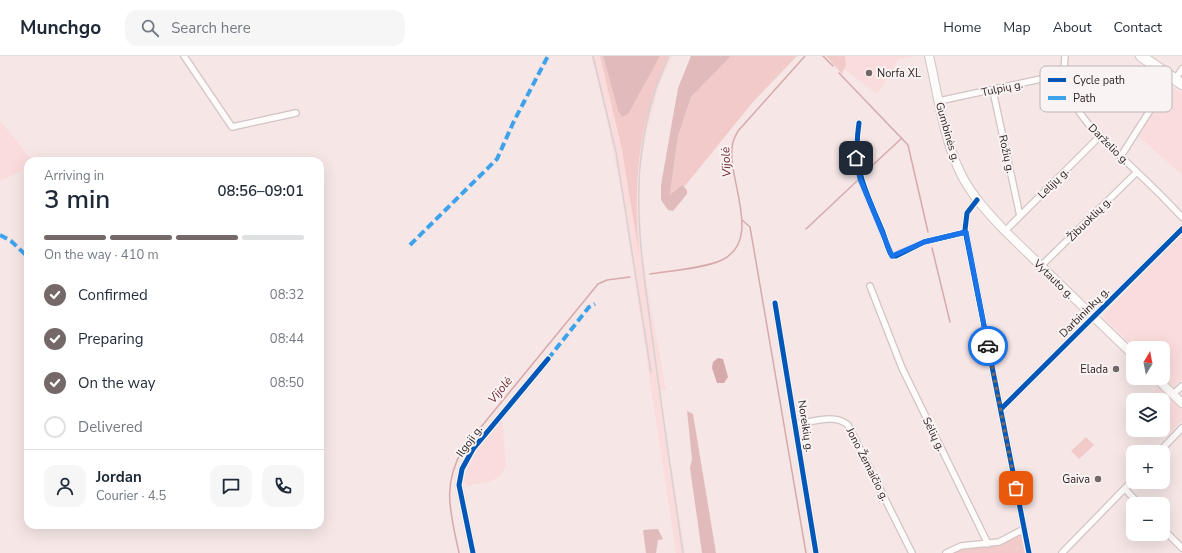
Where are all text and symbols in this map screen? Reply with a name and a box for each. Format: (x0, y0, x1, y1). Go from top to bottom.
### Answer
search box (125, 10, 405, 46)
text: Munchgo (20, 15, 101, 41)
icon: search (139, 17, 161, 39)
text: Search here (171, 18, 251, 38)
text: Home (943, 18, 981, 37)
text: Map (1003, 18, 1031, 37)
text: About (1053, 18, 1092, 37)
text: Contact (1114, 18, 1162, 37)
place label: Norfa XL (877, 66, 921, 81)
legend (1040, 66, 1172, 112)
marker: Norfa XL (864, 68, 874, 78)
text: Cycle path (1073, 73, 1125, 88)
street label: Tulpių g. (980, 77, 1024, 100)
text: Path (1073, 91, 1096, 106)
street label: Gumbinės g. (932, 100, 963, 164)
street label: Darželio g. (1085, 120, 1133, 168)
street label: Rožių g. (995, 134, 1018, 175)
pin (839, 141, 873, 175)
water label: Vijolė (717, 146, 735, 178)
icon: home (845, 147, 867, 169)
street label: Lelijų g. (1035, 165, 1072, 202)
text: Arriving in (44, 167, 104, 185)
text: 08:56–09:01 (217, 181, 304, 201)
text: 3 min (44, 182, 110, 217)
street label: Žibuoklių g. (1063, 193, 1115, 245)
text: On the way · 410 m (44, 246, 159, 264)
street label: Vytauto g. (1030, 256, 1077, 302)
icon: check (44, 284, 66, 306)
street label: Darbininkų g. (1056, 284, 1113, 341)
text: Confirmed (78, 285, 148, 305)
text: 08:32 (270, 286, 304, 304)
courier (968, 326, 1008, 366)
icon: check (44, 328, 66, 350)
text: Preparing (78, 329, 143, 349)
text: 08:44 (270, 330, 304, 348)
icon: car (977, 335, 999, 357)
north arrow (1126, 341, 1170, 385)
map controls (1126, 341, 1170, 541)
place label: Elada (1080, 362, 1108, 377)
marker: Elada (1111, 364, 1121, 374)
icon: check (44, 372, 66, 394)
text: On the way (78, 373, 156, 393)
water label: Vijolė (484, 373, 516, 407)
text: 08:50 (270, 374, 304, 392)
button: layers (1126, 393, 1170, 437)
street label: Noreikių g. (794, 399, 817, 453)
street label: Sėlių g. (919, 415, 948, 454)
text: Delivered (78, 417, 143, 437)
street label: Ilgoji g. (453, 423, 486, 460)
street label: Jono Žemaičio g. (842, 424, 893, 503)
button: + (1126, 445, 1170, 489)
button: person (44, 465, 86, 507)
button: chat (210, 465, 252, 507)
button: phone (262, 465, 304, 507)
text: Jordan (96, 467, 142, 487)
pin (999, 471, 1033, 505)
place label: Gaiva (1062, 472, 1090, 487)
marker: Gaiva (1093, 474, 1103, 484)
icon: bag (1005, 477, 1027, 499)
text: Courier · 4.5 (96, 487, 166, 505)
button: − (1126, 497, 1170, 541)

